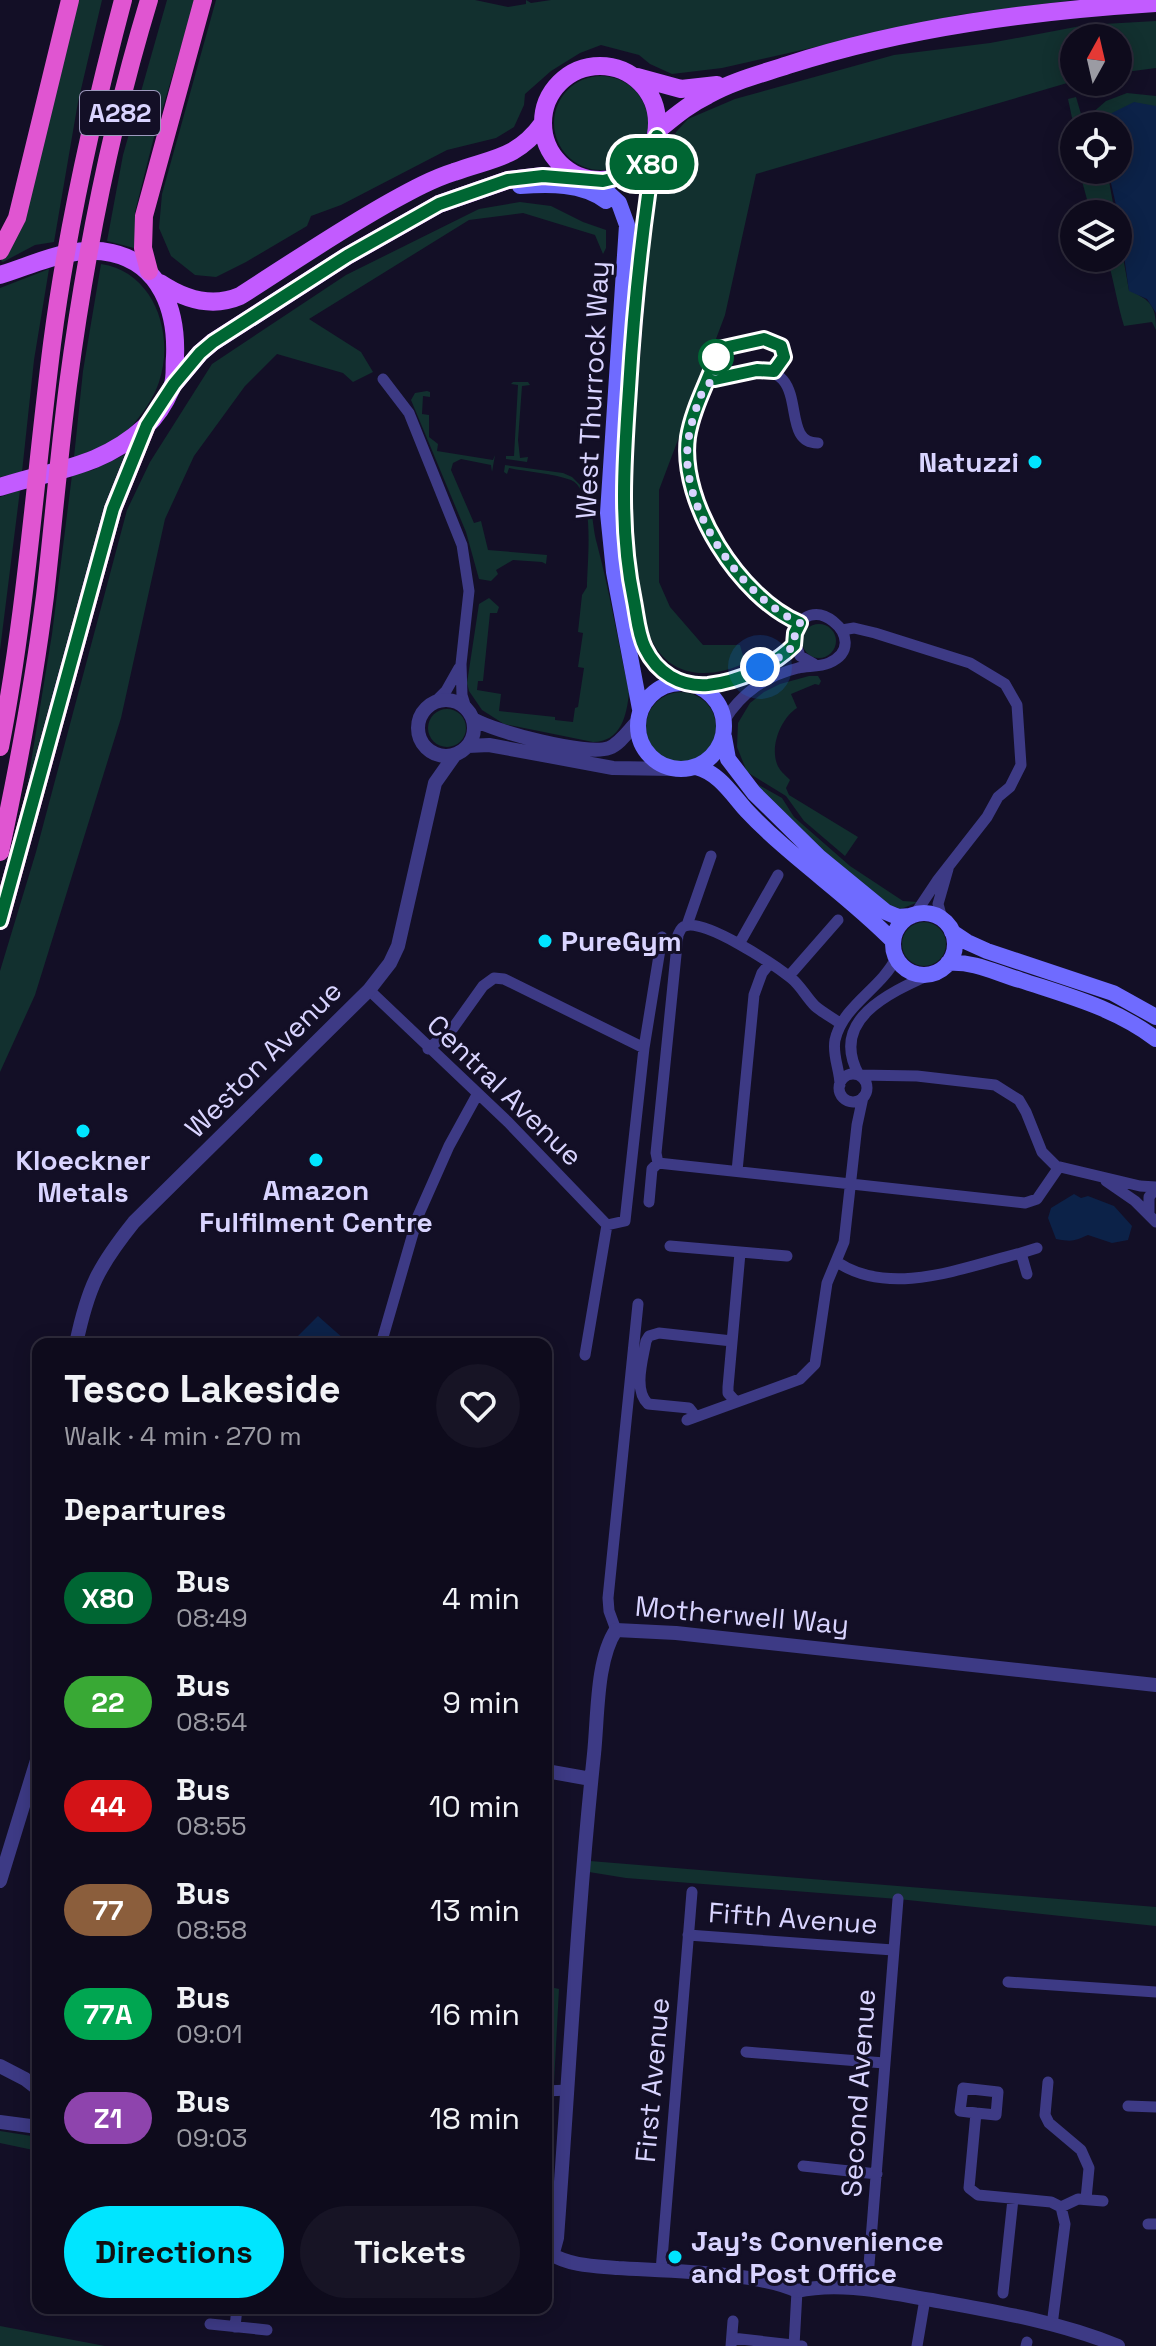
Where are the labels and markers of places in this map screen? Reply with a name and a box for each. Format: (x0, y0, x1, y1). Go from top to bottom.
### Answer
unlabelled marker (699, 340, 733, 374)
place label: Natuzzi (919, 444, 1019, 480)
marker: Natuzzi (1026, 453, 1044, 471)
place label: PureGym (561, 923, 682, 959)
marker: PureGym (536, 932, 554, 950)
marker: Kloeckner Metals (74, 1122, 92, 1140)
place label: Kloeckner Metals (16, 1142, 150, 1210)
marker: Amazon Fulfilment Centre (307, 1151, 325, 1169)
place label: Amazon Fulfilment Centre (199, 1172, 433, 1240)
place label: Jay's Convenience and Post Office (691, 2223, 944, 2291)
marker: Jay's Convenience and Post Office (666, 2248, 684, 2266)

